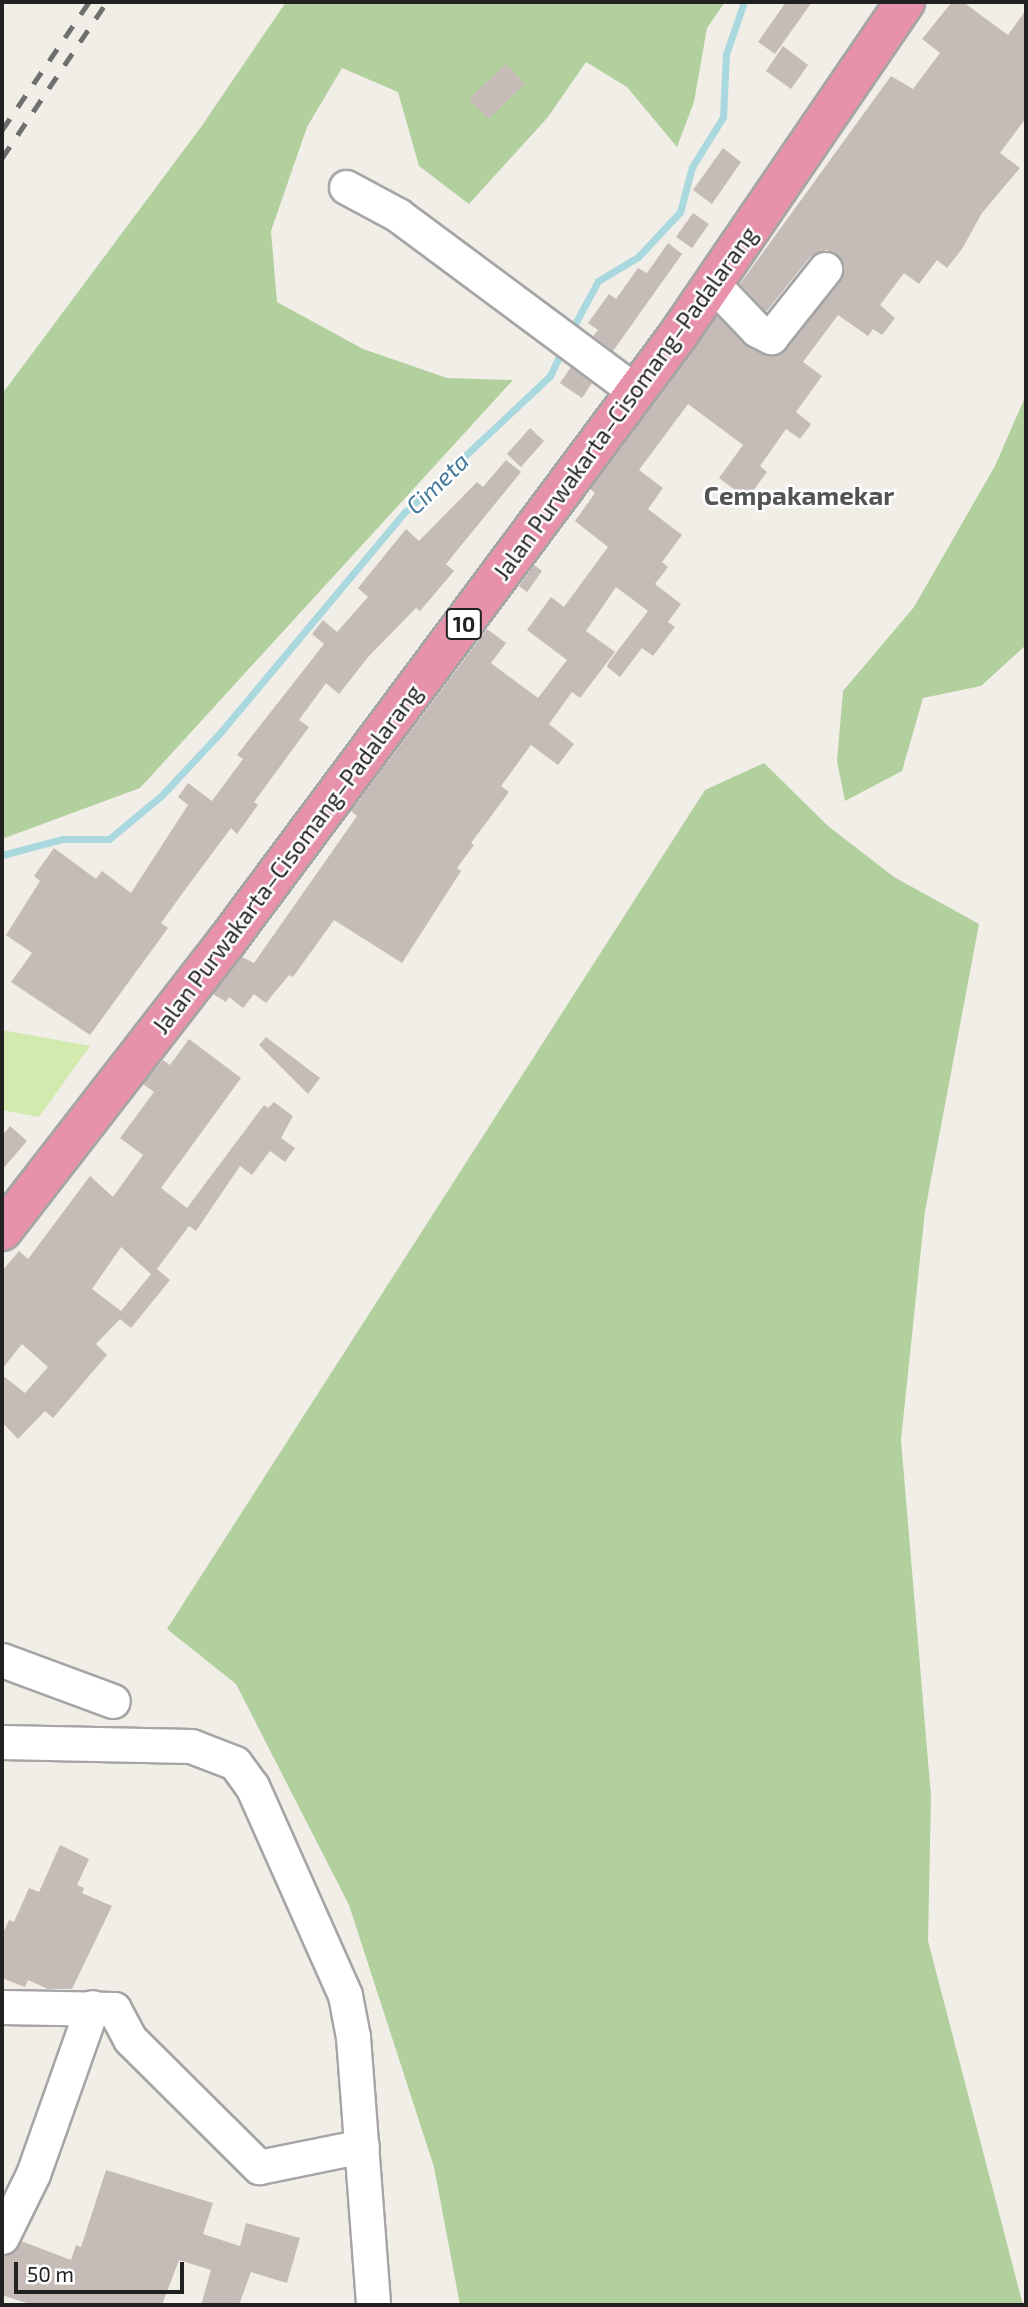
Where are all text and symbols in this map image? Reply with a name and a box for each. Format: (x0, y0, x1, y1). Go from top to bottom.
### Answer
street label: Jalan Purwakarta–Cisomang–Padalarang (487, 221, 763, 585)
water label: Cimeta (400, 446, 474, 520)
district label: Cempakamekar (704, 479, 894, 511)
road number: 10 (445, 606, 483, 642)
street label: Jalan Purwakarta–Cisomang–Padalarang (147, 679, 427, 1039)
scale bar (18, 2248, 187, 2292)
text: 50 m (27, 2261, 74, 2286)

